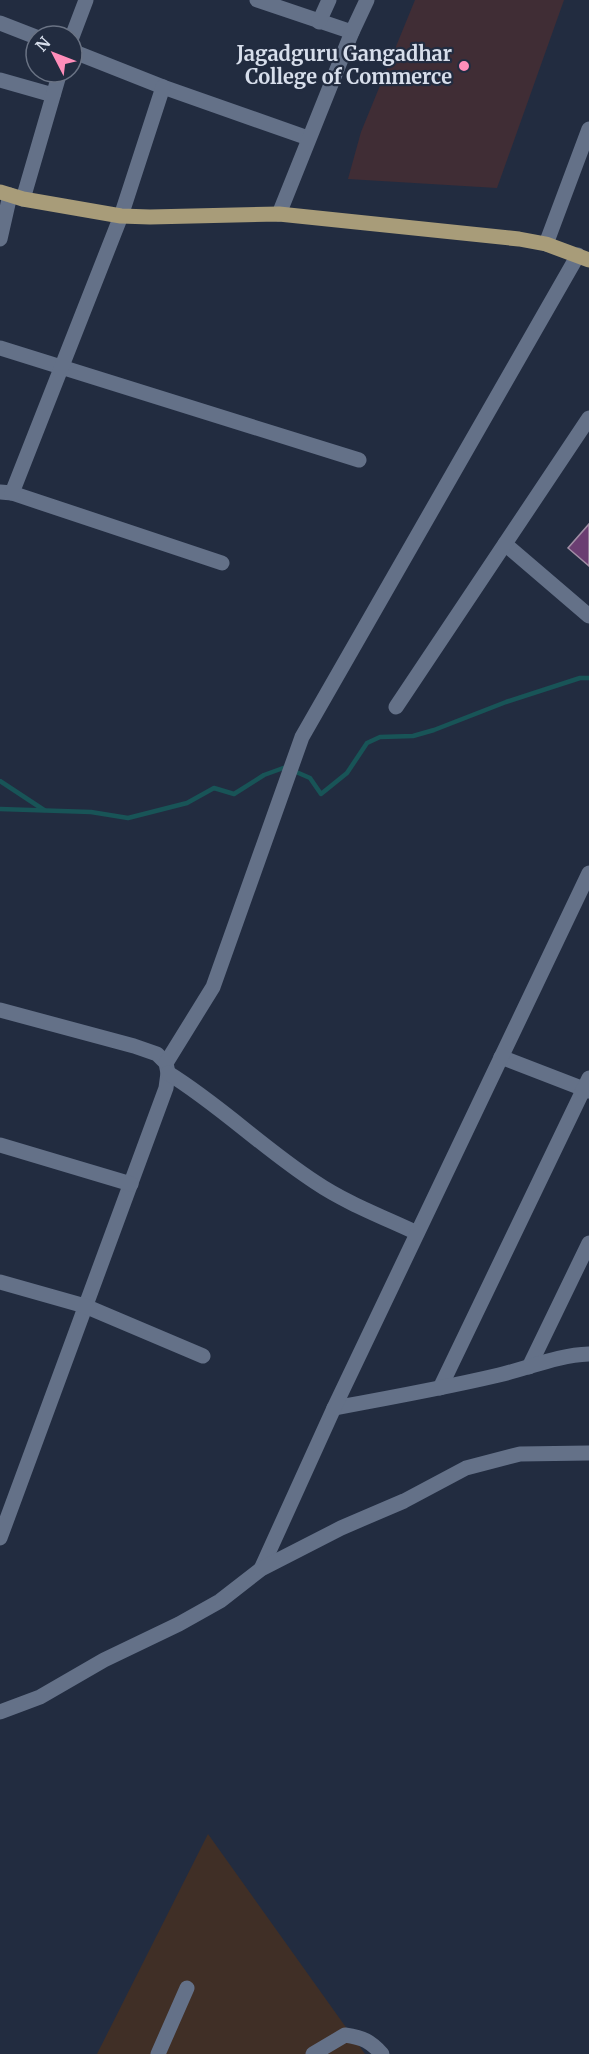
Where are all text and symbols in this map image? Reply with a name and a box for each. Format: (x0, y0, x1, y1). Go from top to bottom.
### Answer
north arrow (24, 24, 84, 84)
text: N (31, 32, 55, 55)
place label: Jagadguru Gangadhar College of Commerce (236, 41, 452, 89)
marker: Jagadguru Gangadhar College of Commerce (457, 59, 471, 73)

